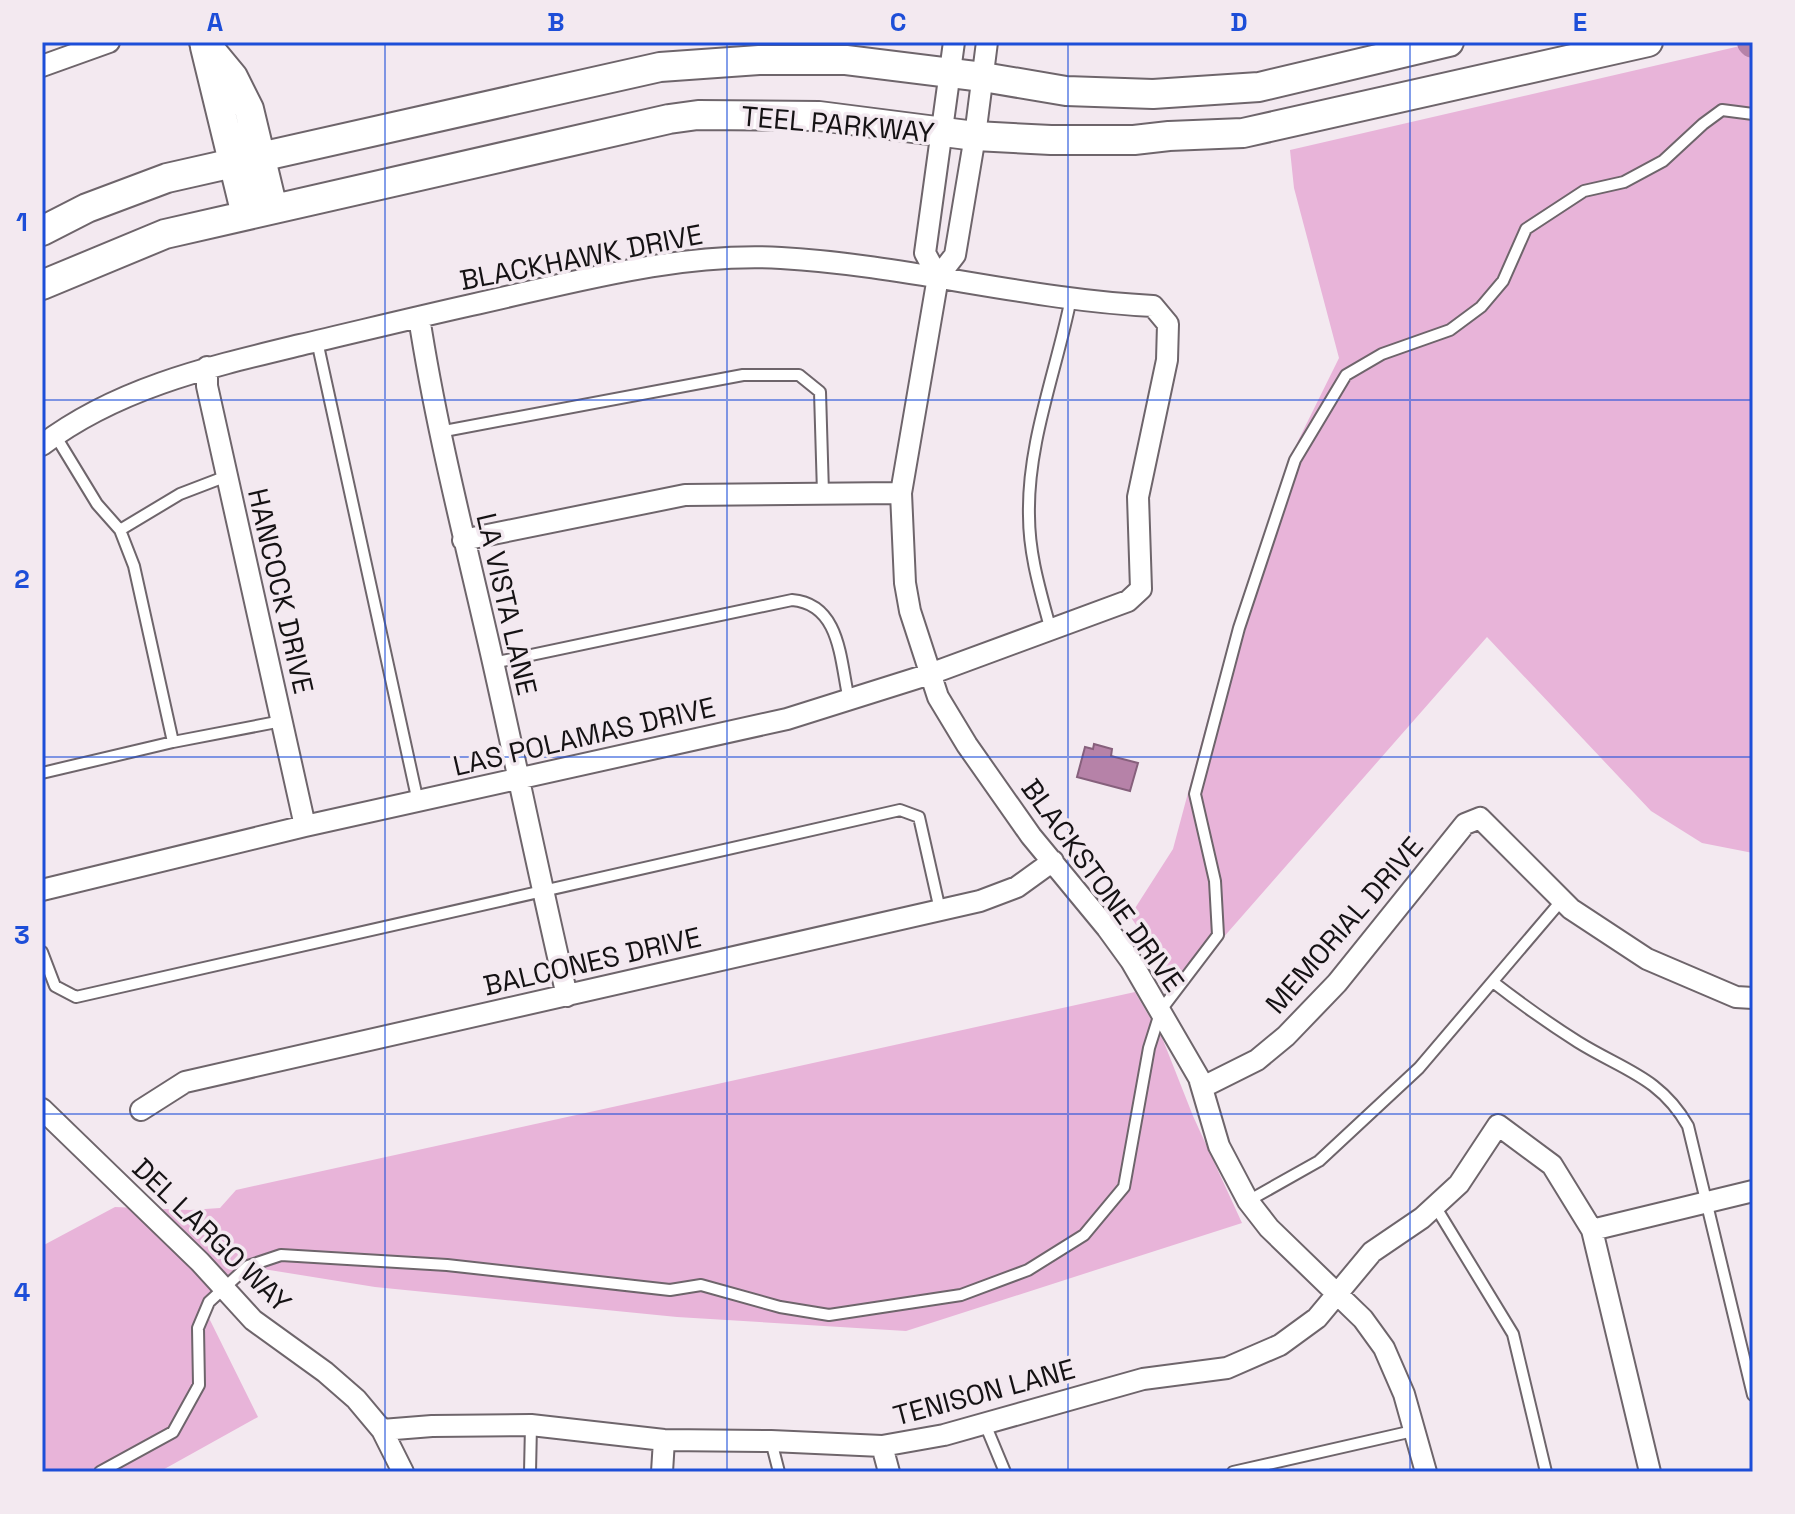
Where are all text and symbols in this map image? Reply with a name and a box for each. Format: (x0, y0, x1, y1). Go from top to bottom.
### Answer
text: A (207, 5, 224, 39)
text: B (547, 5, 565, 39)
text: C (890, 5, 906, 39)
text: D (1230, 5, 1248, 39)
text: E (1573, 5, 1587, 39)
street label: TEEL PARKWAY (740, 98, 936, 150)
text: 1 (16, 205, 28, 239)
street label: BLACKHAWK DRIVE (457, 216, 705, 298)
street label: HANCOCK DRIVE (240, 485, 322, 697)
street label: LA VISTA LANE (469, 509, 545, 699)
text: 2 (14, 562, 30, 596)
street label: LAS POLAMAS DRIVE (449, 688, 719, 784)
street label: BLACKSTONE DRIVE (1014, 771, 1192, 999)
street label: MEMORIAL DRIVE (1257, 829, 1431, 1021)
text: 3 (14, 918, 30, 952)
street label: BALCONES DRIVE (480, 918, 704, 1004)
street label: DEL LARGO WAY (125, 1150, 299, 1320)
text: 4 (14, 1275, 30, 1309)
street label: TENISON LANE (889, 1350, 1079, 1434)

